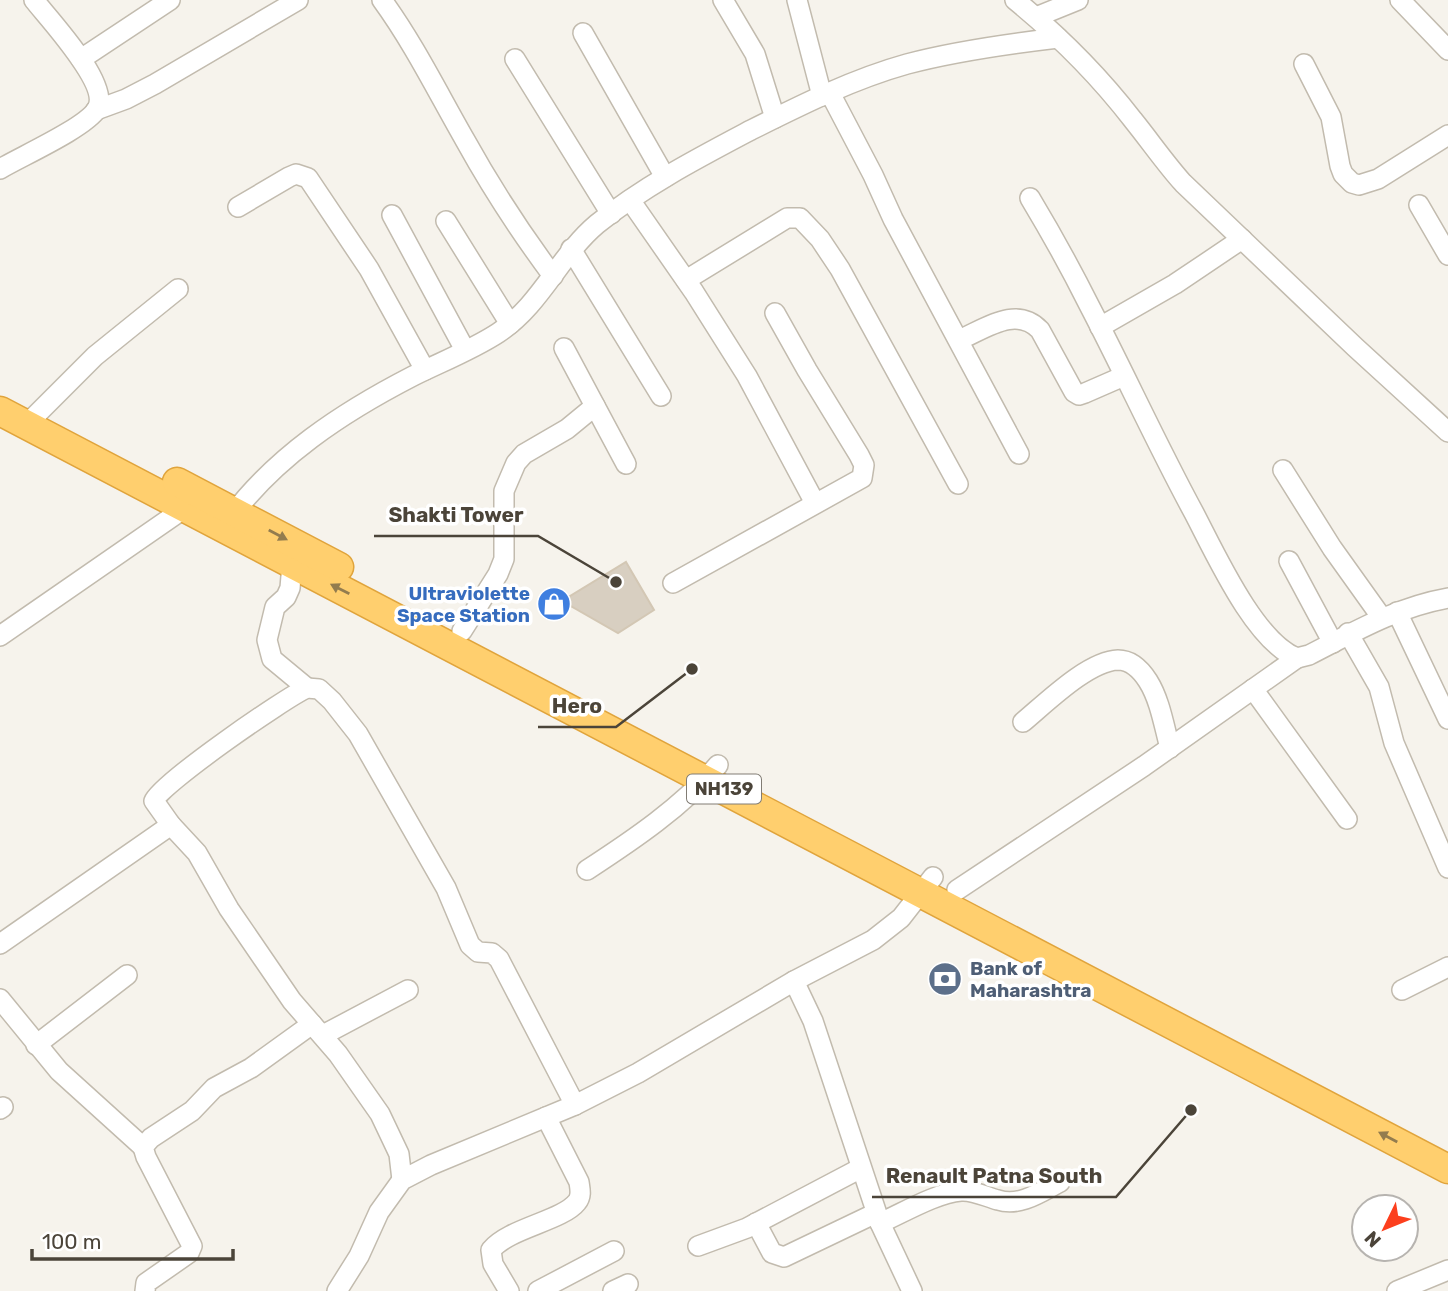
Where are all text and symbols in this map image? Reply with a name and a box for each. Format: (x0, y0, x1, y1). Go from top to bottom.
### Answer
callout: Shakti Tower (374, 494, 538, 536)
text: Shakti Tower (388, 502, 524, 527)
one-way arrow (268, 529, 288, 540)
place label: Ultraviolette Space Station (397, 582, 530, 627)
one-way arrow (329, 583, 349, 595)
shop icon: Ultraviolette Space Station (535, 585, 573, 623)
callout: Hero (538, 685, 616, 727)
text: Hero (552, 693, 602, 718)
road number: NH139 (687, 774, 761, 804)
place label: Bank of Maharashtra (970, 957, 1091, 1002)
bank icon: Bank of Maharashtra (926, 960, 964, 998)
one-way arrow (1377, 1132, 1397, 1144)
callout: Renault Patna South (872, 1155, 1116, 1197)
text: Renault Patna South (886, 1163, 1102, 1188)
north arrow (1350, 1193, 1420, 1263)
scale bar (32, 1218, 233, 1262)
text: N (1360, 1226, 1386, 1252)
text: 100 m (42, 1229, 101, 1254)

